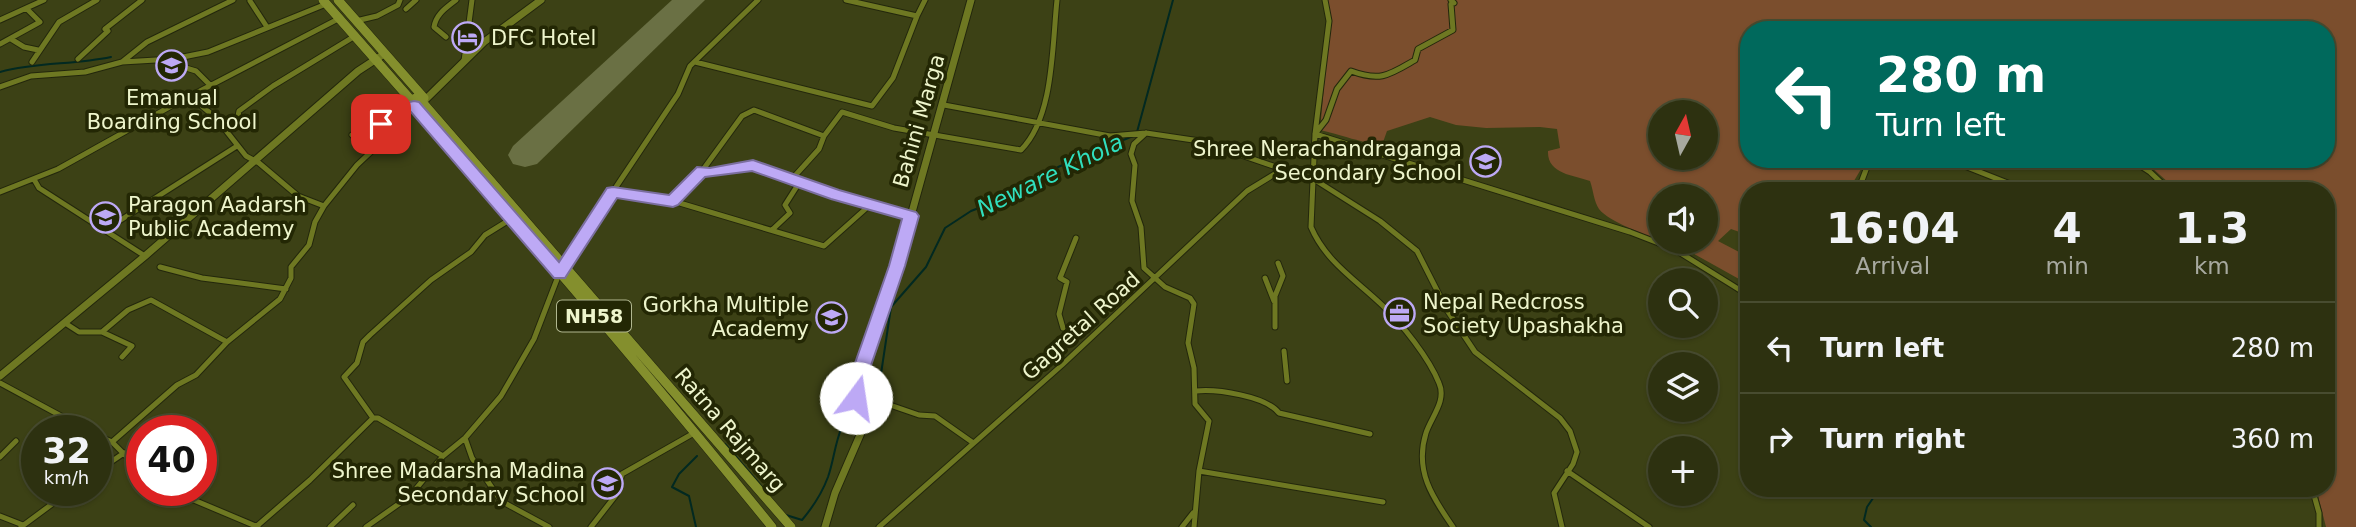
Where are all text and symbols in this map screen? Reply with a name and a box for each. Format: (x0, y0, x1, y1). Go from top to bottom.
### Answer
hotel icon: DFC Hotel (451, 21, 485, 55)
place label: DFC Hotel (491, 26, 596, 50)
text: 280 m (1876, 47, 2046, 104)
school or university icon: Emanual Boarding School (155, 49, 189, 83)
icon: left (1761, 49, 1852, 140)
street label: Bahini Marga (888, 52, 950, 190)
place label: Emanual Boarding School (87, 86, 257, 134)
pin (351, 94, 411, 154)
north arrow (1648, 100, 1718, 170)
map controls (1648, 100, 1718, 506)
icon: arrive (362, 105, 400, 143)
text: Turn left (1876, 106, 2006, 144)
water label: Neware Khola (973, 128, 1127, 222)
place label: Shree Nerachandraganga Secondary School (1193, 137, 1462, 185)
school or university icon: Shree Nerachandraganga Secondary School (1468, 144, 1502, 178)
button: sound (1648, 184, 1718, 254)
place label: Paragon Aadarsh Public Academy (128, 193, 307, 241)
school or university icon: Paragon Aadarsh Public Academy (88, 200, 122, 234)
text: 16:04 (1826, 204, 1960, 253)
text: 4 (2053, 204, 2082, 253)
text: 1.3 (2175, 204, 2249, 253)
text: Arrival (1855, 253, 1930, 279)
text: min (2045, 253, 2089, 279)
text: km (2194, 253, 2230, 279)
street label: Gagretal Road (1017, 267, 1145, 385)
button: search (1648, 268, 1718, 338)
place label: Nepal Redcross Society Upashakha (1423, 290, 1624, 338)
place label: Gorkha Multiple Academy (643, 293, 809, 341)
office icon: Nepal Redcross Society Upashakha (1383, 297, 1417, 331)
road number: NH58 (557, 300, 631, 332)
school or university icon: Gorkha Multiple Academy (815, 300, 849, 334)
icon: left (1761, 329, 1799, 367)
text: Turn left (1820, 333, 1944, 363)
text: 280 m (2231, 333, 2314, 363)
button: layers (1648, 352, 1718, 422)
position arrow (819, 361, 893, 435)
street label: Ratna Rajmarg (670, 363, 790, 497)
speed limit sign: 40 (126, 415, 217, 506)
icon: right (1761, 420, 1799, 458)
text: Turn right (1820, 424, 1965, 454)
text: 360 m (2231, 424, 2314, 454)
text: 32 (42, 431, 91, 471)
button: + (1648, 436, 1718, 506)
place label: Shree Madarsha Madina Secondary School (332, 459, 585, 507)
school or university icon: Shree Madarsha Madina Secondary School (591, 466, 625, 500)
text: km/h (44, 467, 89, 488)

